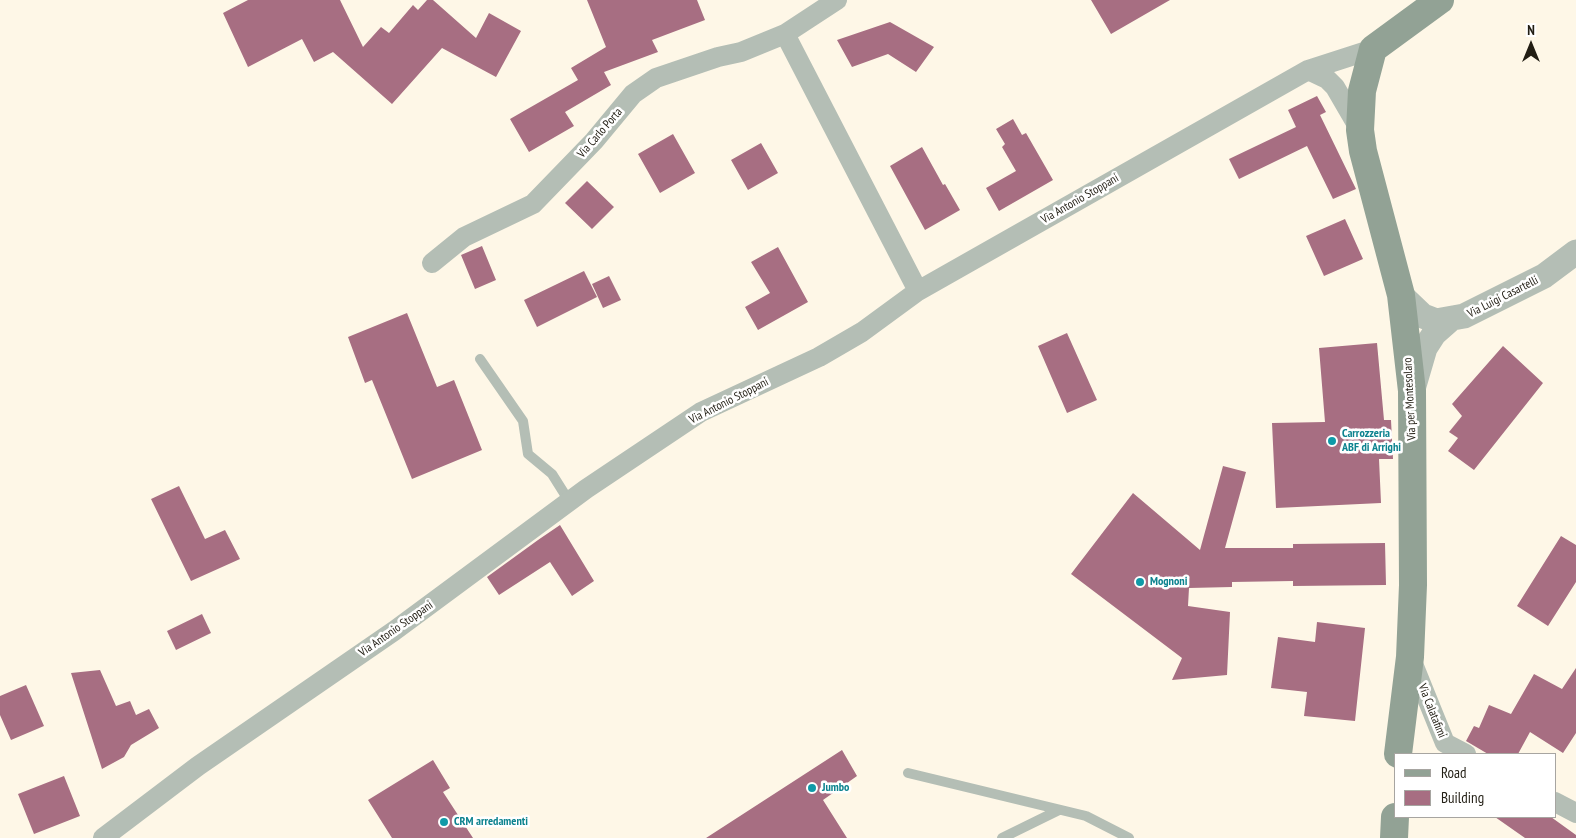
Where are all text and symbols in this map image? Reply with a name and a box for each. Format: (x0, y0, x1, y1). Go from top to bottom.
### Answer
north arrow (1506, 20, 1556, 70)
text: N (1527, 21, 1535, 39)
street label: Via Carlo Porta (574, 105, 626, 161)
street label: Via Antonio Stoppani (1039, 171, 1121, 227)
street label: Via Luigi Casartelli (1465, 273, 1541, 321)
street label: Via per Montesolaro (1401, 357, 1419, 441)
street label: Via Antonio Stoppani (687, 375, 771, 427)
place label: Carrozzeria ABF di Arrighi (1342, 427, 1401, 455)
marker: Carrozzeria ABF di Arrighi (1326, 435, 1338, 447)
place label: Mognoni (1150, 575, 1187, 589)
marker: Mognoni (1134, 576, 1146, 588)
street label: Via Antonio Stoppani (356, 598, 436, 660)
street label: Via Calatafimi (1415, 682, 1449, 740)
legend (1394, 753, 1556, 818)
text: Road (1441, 763, 1467, 782)
place label: Jumbo (822, 781, 849, 795)
marker: Jumbo (806, 782, 818, 794)
text: Building (1441, 788, 1484, 807)
place label: CRM arredamenti (454, 815, 528, 829)
marker: CRM arredamenti (438, 816, 450, 828)

